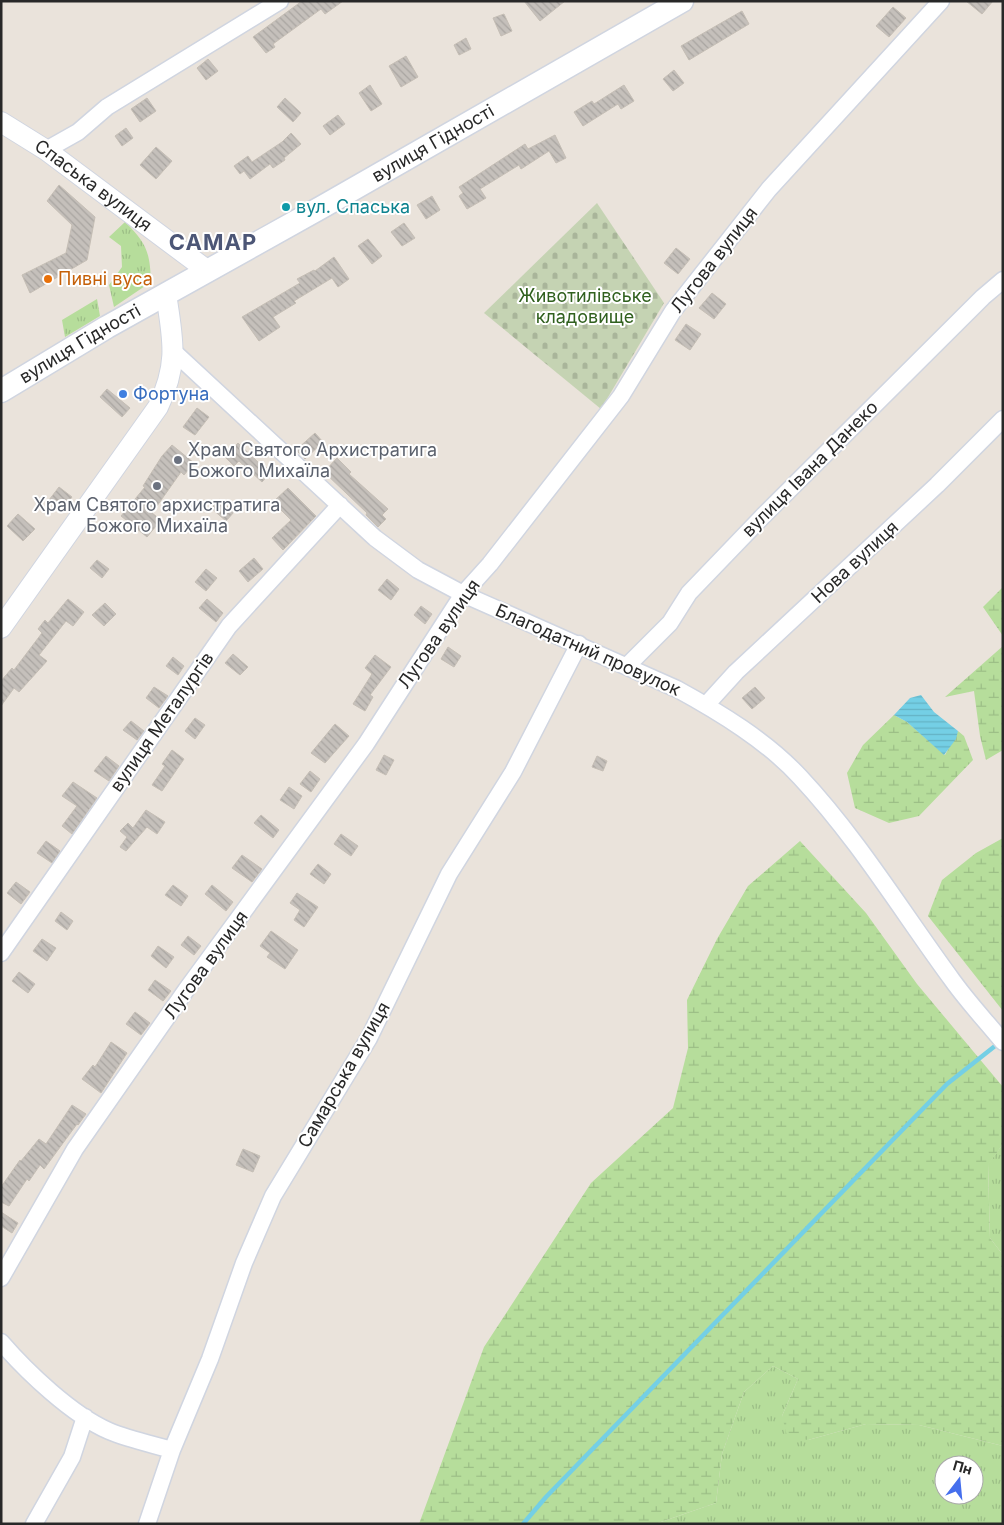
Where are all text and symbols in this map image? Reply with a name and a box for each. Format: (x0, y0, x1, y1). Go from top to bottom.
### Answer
street label: вулиця Гідності (368, 100, 498, 186)
street label: Спаська вулиця (31, 135, 156, 235)
place label: вул. Спаська (296, 196, 410, 217)
marker: вул. Спаська (280, 201, 292, 213)
street label: Лугова вулиця (666, 203, 761, 317)
district label: САМАР (169, 229, 257, 255)
place label: Пивні вуса (58, 268, 153, 289)
marker: Пивні вуса (42, 273, 54, 285)
park label: Животилівське кладовище (518, 285, 652, 327)
street label: вулиця Гідності (15, 299, 144, 387)
place label: Фортуна (133, 383, 209, 404)
marker: Фортуна (117, 388, 129, 400)
street label: вулиця Івана Данеко (737, 396, 882, 541)
place label: Храм Святого Архистратига Божого Михаїла (188, 439, 437, 481)
marker: Храм Святого Архистратига Божого Михаїла (172, 454, 184, 466)
marker: Храм Святого архистратига Божого Михаїла (151, 480, 163, 492)
place label: Храм Святого архистратига Божого Михаїла (34, 494, 280, 536)
street label: Нова вулиця (807, 516, 902, 607)
street label: Лугова вулиця (393, 575, 484, 692)
street label: Благодатний провулок (492, 599, 684, 700)
street label: вулиця Металургів (106, 648, 218, 795)
street label: Лугова вулиця (159, 907, 252, 1023)
street label: Самарська вулиця (293, 998, 394, 1151)
north arrow (934, 1455, 984, 1505)
text: Пн (951, 1456, 974, 1478)

